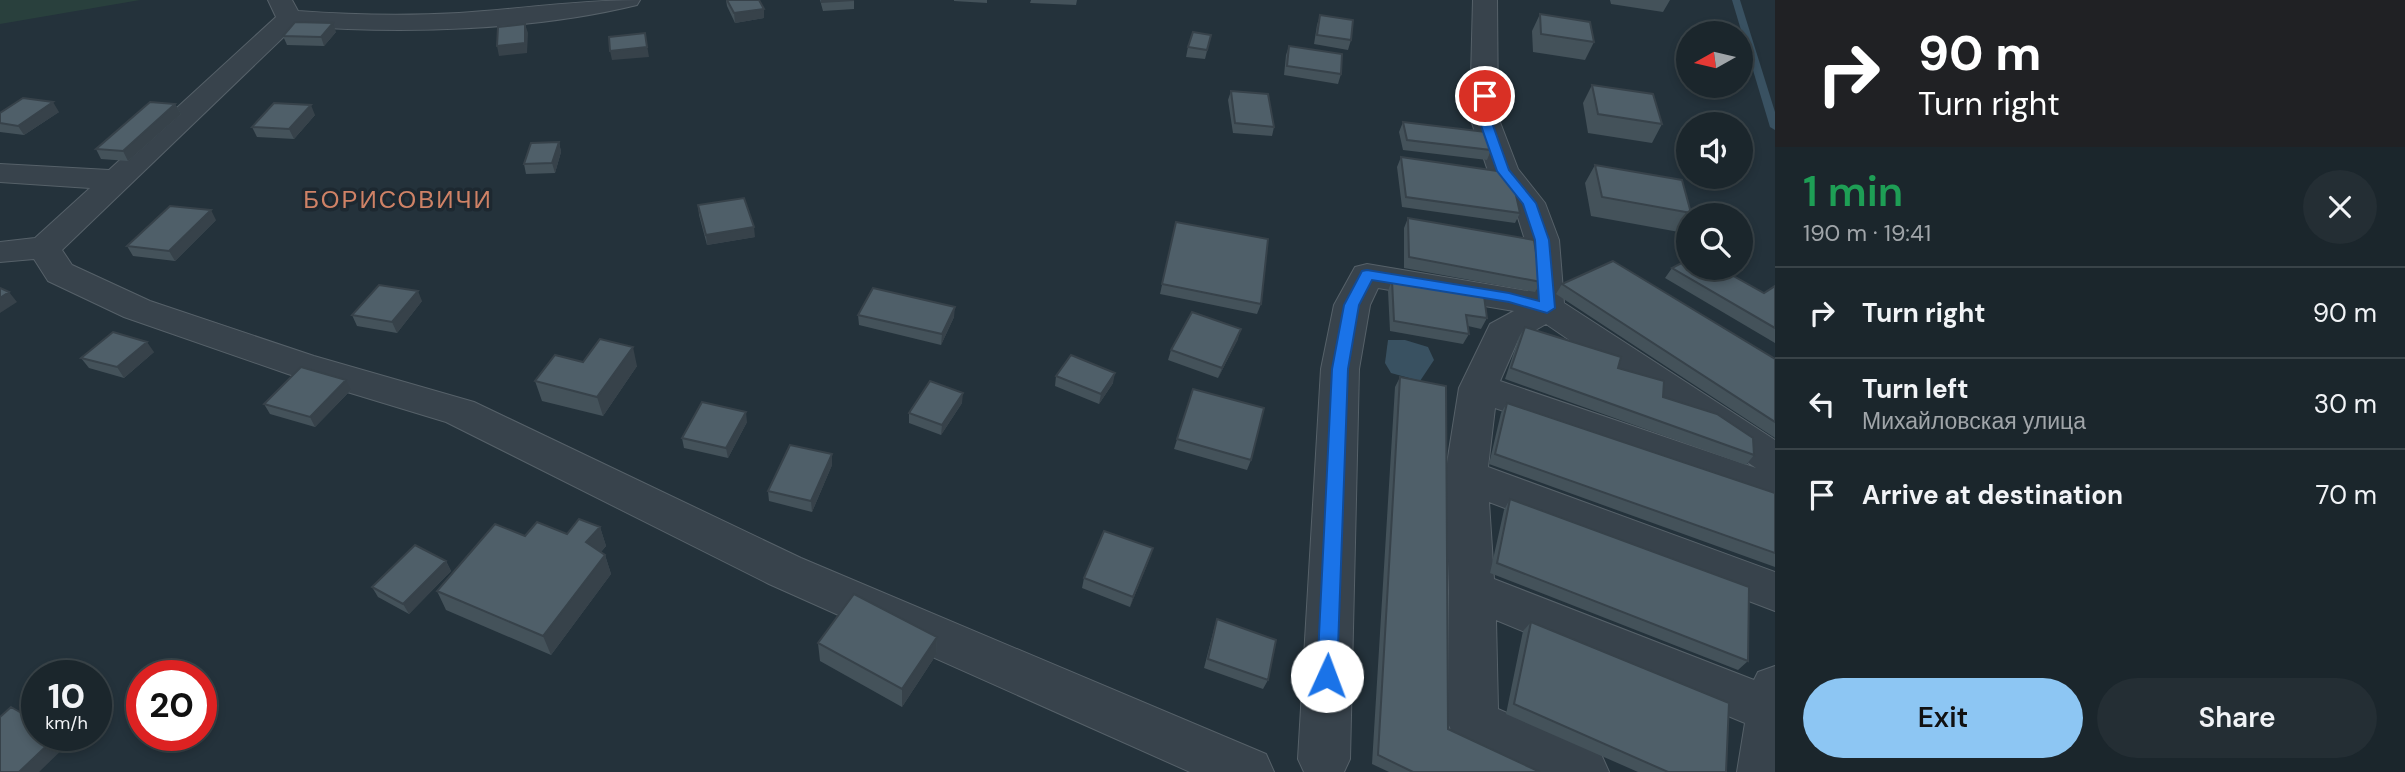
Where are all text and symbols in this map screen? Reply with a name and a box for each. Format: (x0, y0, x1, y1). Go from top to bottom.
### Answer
north arrow (1676, 21, 1754, 98)
map controls (1676, 21, 1753, 280)
text: 90 m (1918, 21, 2041, 85)
icon: right (1803, 28, 1894, 119)
pin (1455, 66, 1515, 126)
icon: arrive (1466, 77, 1504, 115)
text: Turn right (1918, 83, 2060, 125)
button: sound (1676, 112, 1753, 189)
text: 1 min (1803, 164, 1903, 219)
button: close (2303, 170, 2377, 244)
district label: БОРИСОВИЧИ (303, 184, 493, 215)
button: search (1676, 203, 1753, 280)
text: 190 m · 19:41 (1803, 218, 1931, 248)
icon: right (1803, 294, 1841, 332)
text: Turn right (1862, 296, 1986, 330)
text: 90 m (2313, 296, 2377, 330)
text: Turn left (1862, 372, 1969, 406)
icon: left (1803, 385, 1841, 423)
text: 30 m (2314, 387, 2377, 421)
text: Михайловская улица (1862, 406, 2086, 436)
icon: arrive (1803, 476, 1841, 514)
text: Arrive at destination (1862, 478, 2123, 512)
text: 70 m (2316, 478, 2377, 512)
position arrow (1290, 639, 1364, 713)
speed limit sign: 20 (126, 660, 217, 751)
text: 10 (48, 673, 85, 719)
button: Exit (1803, 678, 2083, 758)
button: Share (2097, 678, 2377, 758)
text: km/h (45, 711, 88, 735)

